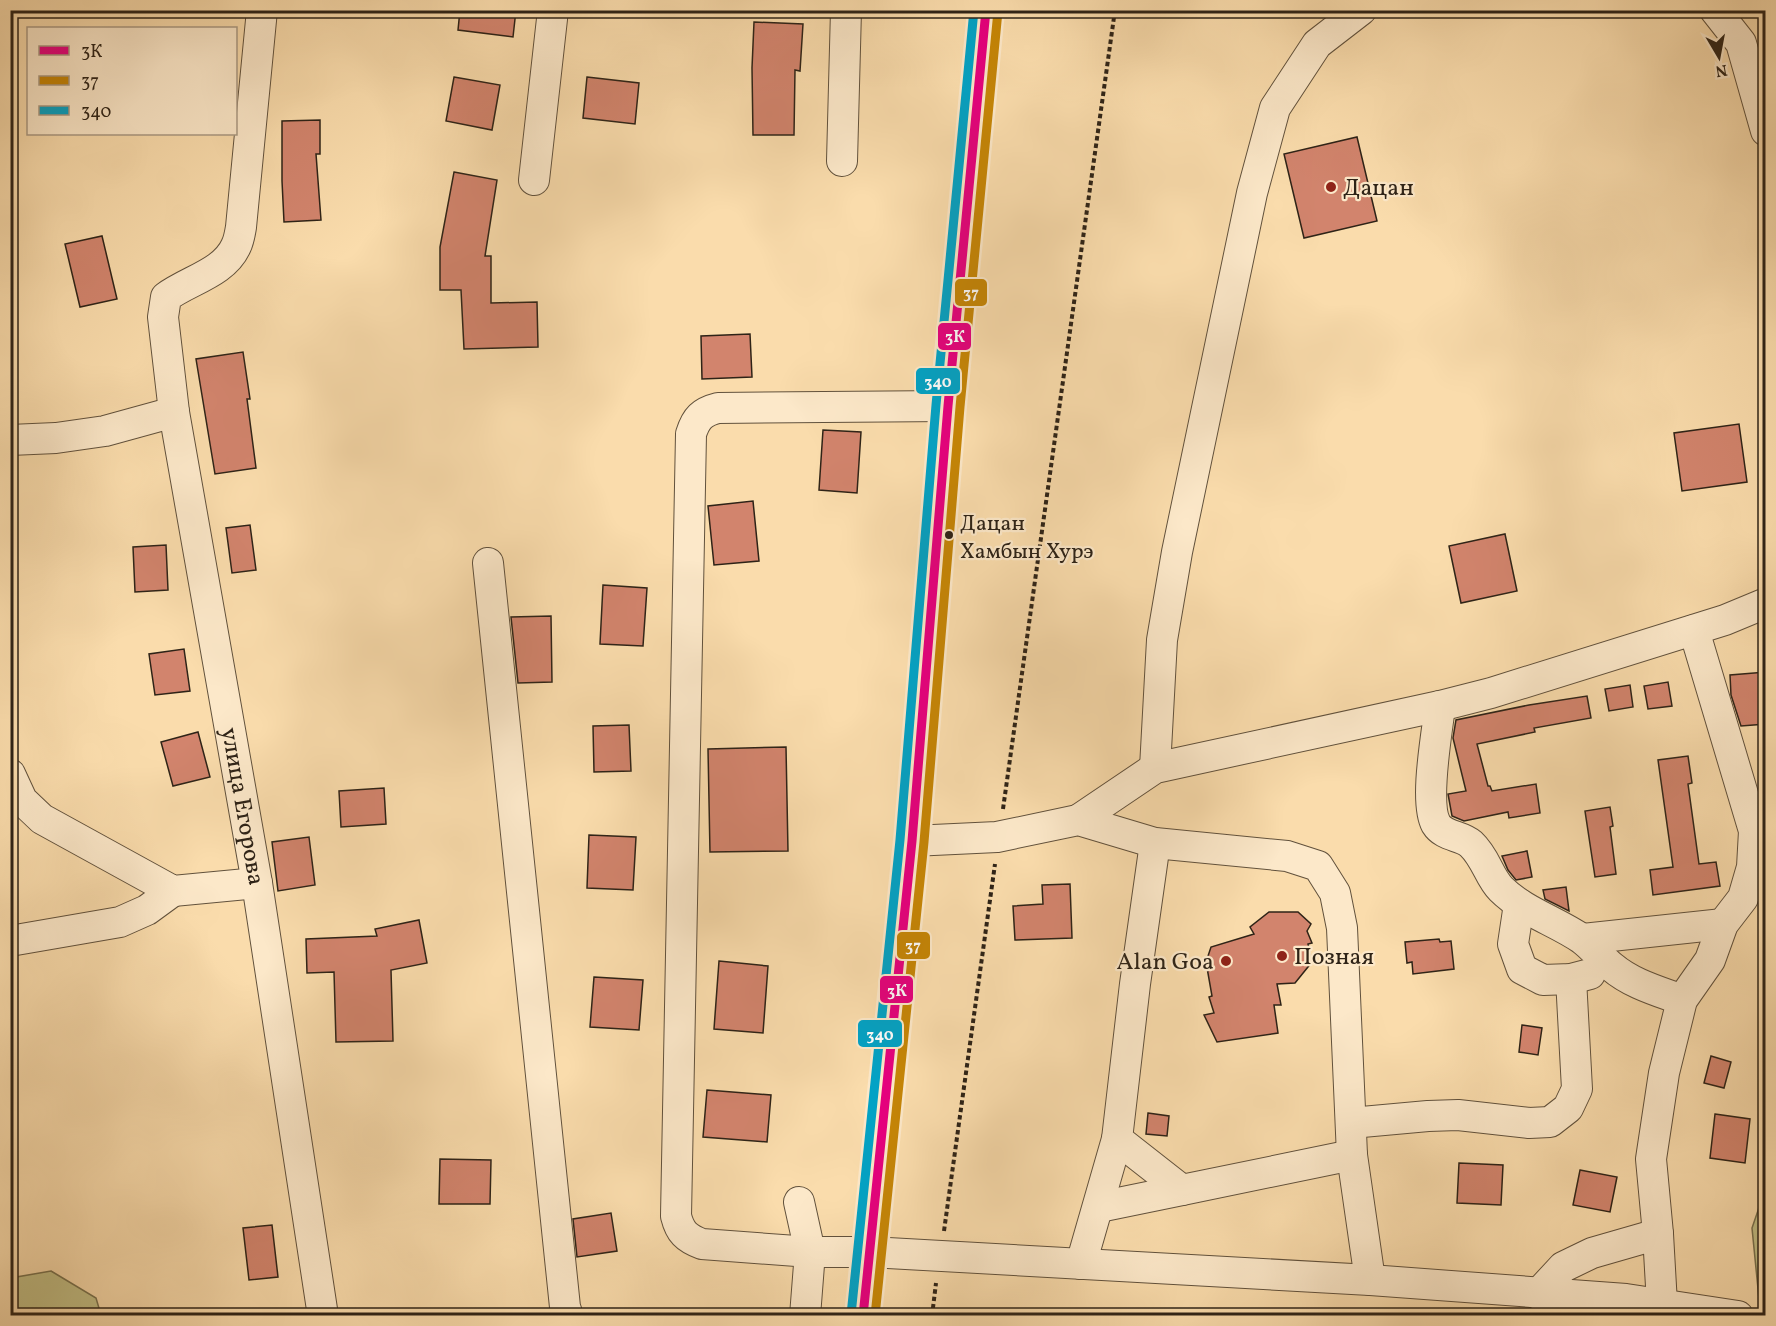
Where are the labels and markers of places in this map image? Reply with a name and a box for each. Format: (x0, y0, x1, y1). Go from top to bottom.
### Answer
place label: Дацан (1343, 172, 1414, 206)
marker: Дацан (1324, 180, 1338, 194)
place label: Дацан Хамбын Хурэ (960, 509, 1094, 568)
marker: Дацан Хамбын Хурэ (943, 529, 955, 541)
place label: Позная (1294, 941, 1374, 975)
place label: Alan Goa (1117, 946, 1214, 980)
marker: Позная (1275, 949, 1289, 963)
marker: Alan Goa (1219, 954, 1233, 968)

